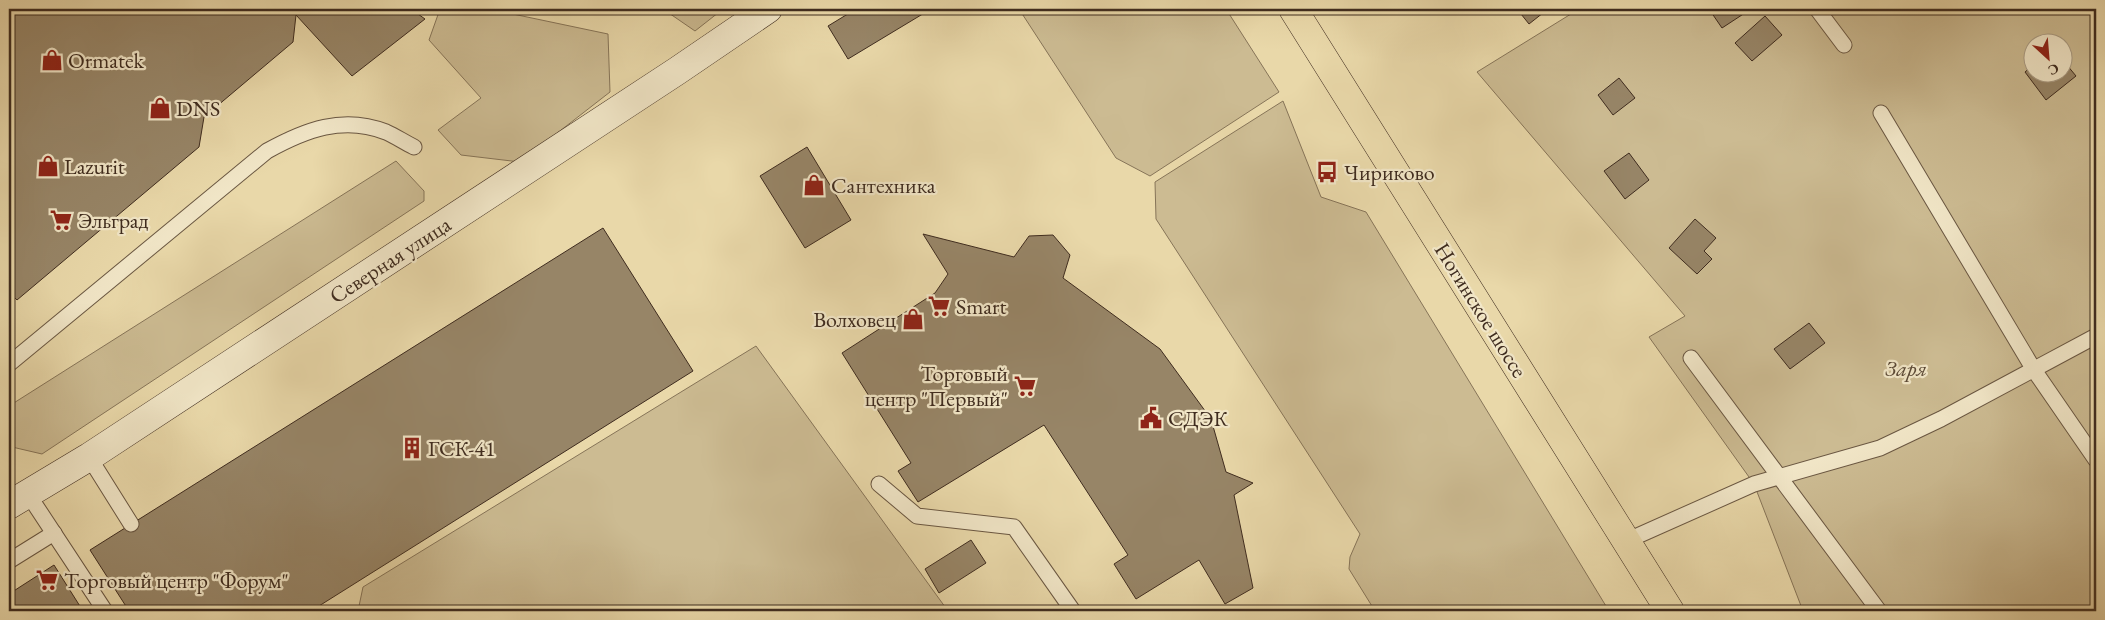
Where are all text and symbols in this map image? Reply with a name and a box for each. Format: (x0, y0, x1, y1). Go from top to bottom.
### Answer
north arrow (2022, 32, 2072, 82)
place label: Ormatek (68, 46, 145, 75)
shop icon: Ormatek (39, 47, 65, 73)
text: С (2045, 59, 2062, 80)
place label: DNS (176, 94, 220, 123)
shop icon: DNS (147, 95, 173, 121)
place label: Lazurit (64, 152, 125, 181)
shop icon: Lazurit (35, 153, 61, 179)
place label: Чириково (1344, 158, 1435, 187)
bus stop icon: Чириково (1314, 159, 1340, 185)
place label: Сантехника (831, 171, 936, 200)
shop icon: Сантехника (801, 172, 827, 198)
place label: Эльград (78, 206, 148, 235)
supermarket icon: Эльград (48, 207, 74, 233)
street label: Северная улица (324, 210, 457, 310)
street label: Ногинское шоссе (1428, 237, 1534, 383)
place label: Smart (956, 292, 1006, 321)
supermarket icon: Smart (926, 293, 952, 319)
place label: Волховец (813, 305, 897, 334)
shop icon: Волховец (900, 306, 926, 332)
park label: Заря (1885, 354, 1927, 383)
place label: Торговый центр "Первый" (865, 359, 1008, 413)
supermarket icon: Торговый центр "Первый" (1012, 373, 1038, 399)
place label: СДЭК (1168, 404, 1228, 433)
public building icon: СДЭК (1138, 405, 1164, 431)
place label: ГСК-41 (428, 434, 495, 463)
building icon: ГСК-41 (399, 435, 425, 461)
place label: Торговый центр "Форум" (64, 566, 289, 595)
supermarket icon: Торговый центр "Форум" (34, 567, 60, 593)

